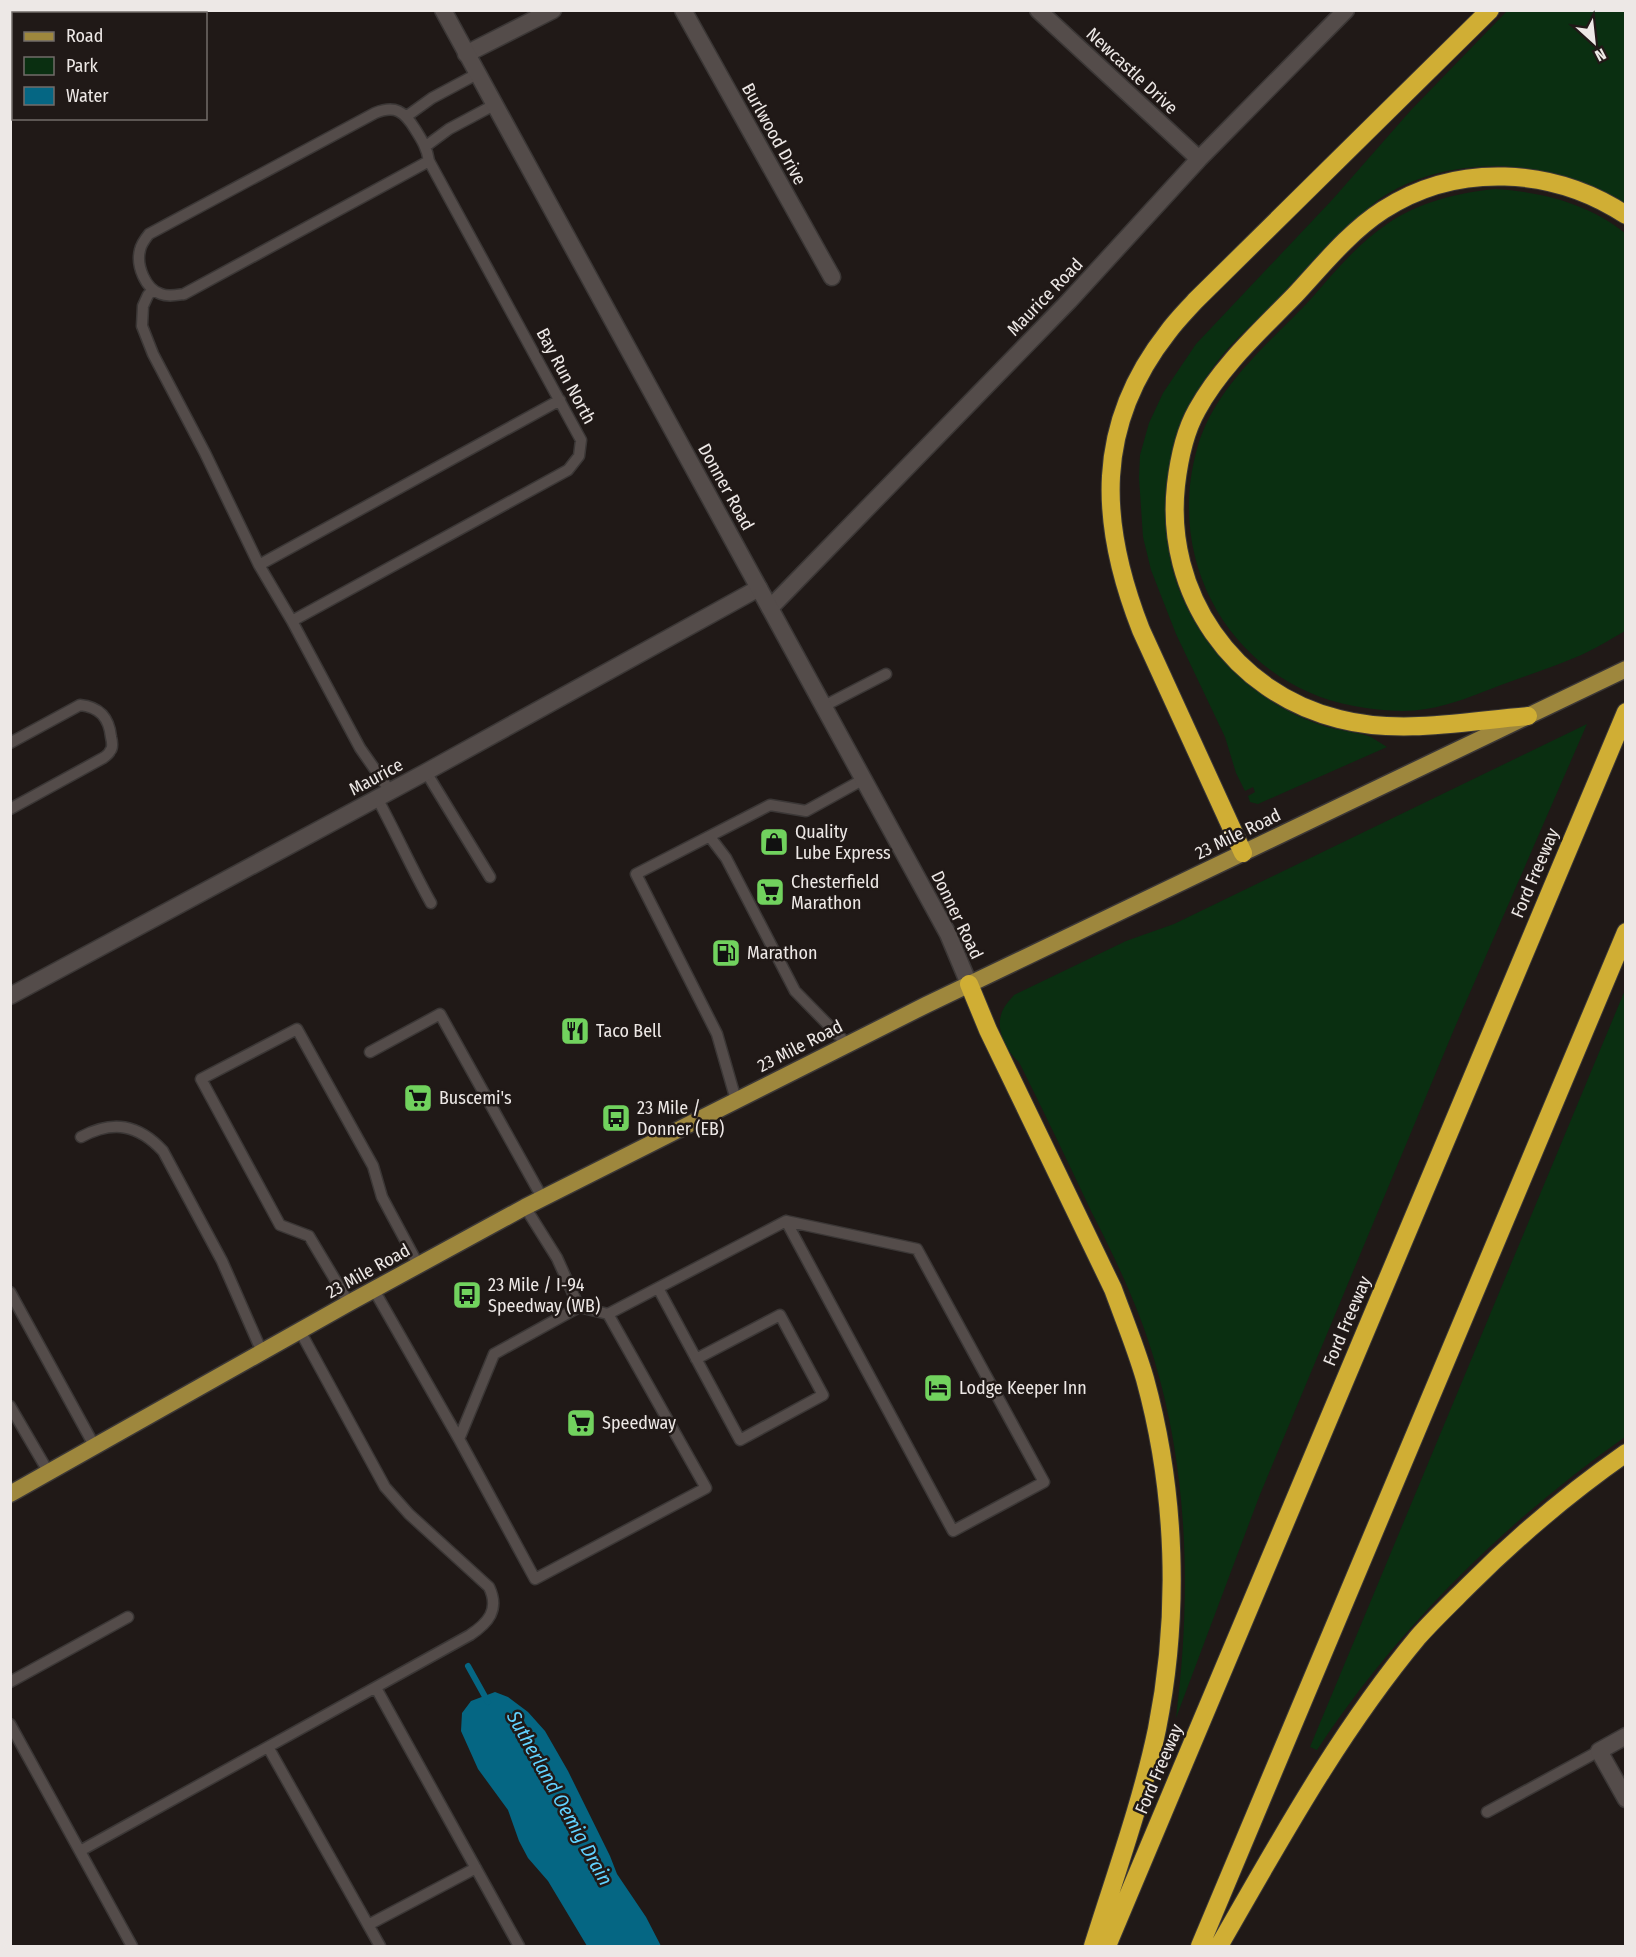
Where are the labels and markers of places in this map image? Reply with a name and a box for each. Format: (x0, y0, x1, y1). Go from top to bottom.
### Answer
place label: Quality Lube Express (795, 821, 891, 864)
shop icon: Quality Lube Express (758, 826, 790, 858)
place label: Chesterfield Marathon (791, 871, 879, 914)
supermarket icon: Chesterfield Marathon (754, 876, 786, 908)
fuel station icon: Marathon (710, 937, 742, 969)
place label: Marathon (747, 942, 818, 964)
restaurant icon: Taco Bell (559, 1015, 591, 1047)
place label: Taco Bell (596, 1020, 662, 1042)
supermarket icon: Buscemi's (402, 1082, 434, 1114)
place label: Buscemi's (439, 1087, 512, 1109)
place label: 23 Mile / Donner (EB) (637, 1097, 724, 1140)
bus stop icon: 23 Mile / Donner (EB) (600, 1102, 632, 1134)
place label: 23 Mile / I-94 Speedway (WB) (488, 1274, 600, 1317)
bus stop icon: 23 Mile / I-94 Speedway (WB) (451, 1279, 483, 1311)
hotel icon: Lodge Keeper Inn (922, 1372, 954, 1404)
place label: Lodge Keeper Inn (959, 1377, 1087, 1399)
supermarket icon: Speedway (565, 1407, 597, 1439)
place label: Speedway (602, 1412, 676, 1434)

